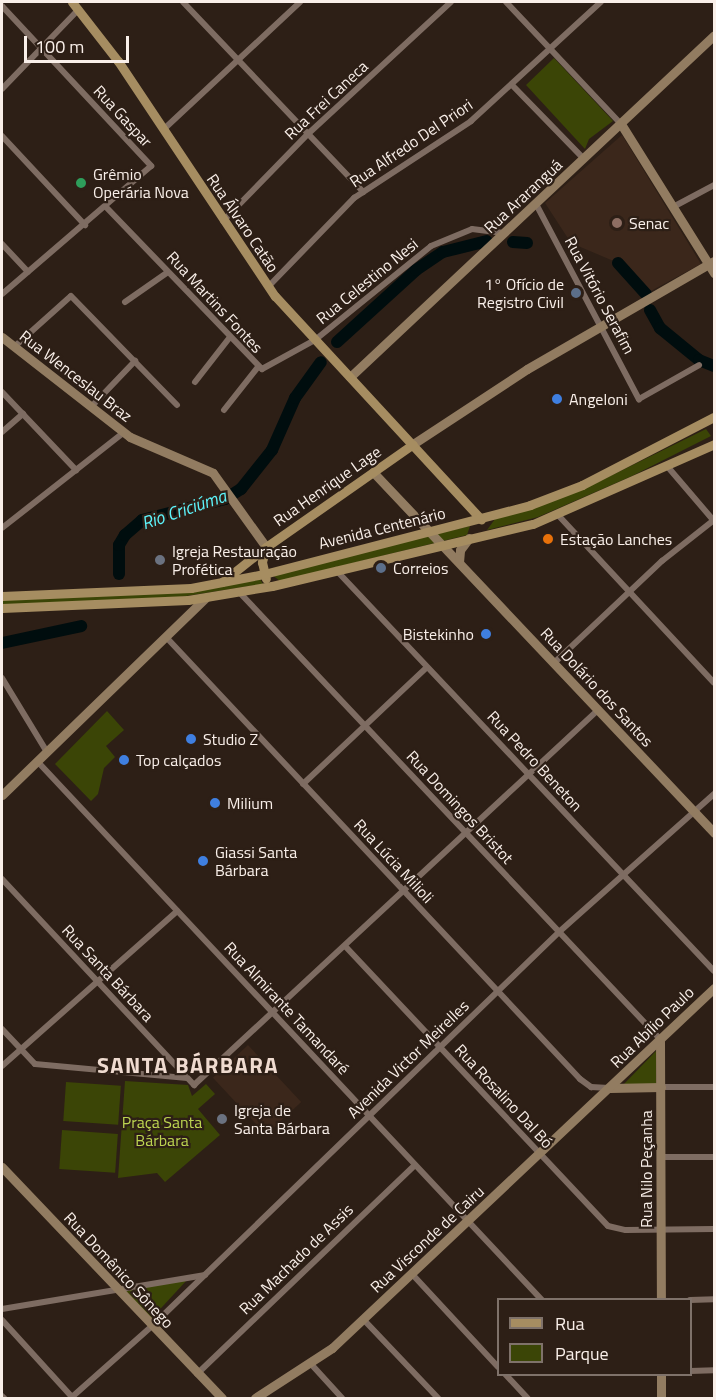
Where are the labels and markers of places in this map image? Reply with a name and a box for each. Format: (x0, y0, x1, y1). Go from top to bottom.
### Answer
place label: Grêmio Operária Nova (93, 164, 189, 202)
marker: Grêmio Operária Nova (74, 176, 88, 190)
place label: Senac (629, 213, 669, 233)
marker: Senac (610, 216, 624, 230)
place label: 1° Ofício de Registro Civil (477, 274, 564, 312)
marker: 1° Ofício de Registro Civil (569, 286, 583, 300)
place label: Angeloni (569, 389, 628, 409)
marker: Angeloni (550, 392, 564, 406)
place label: Estação Lanches (560, 529, 672, 549)
marker: Estação Lanches (541, 532, 555, 546)
place label: Igreja Restauração Profética (172, 541, 297, 579)
marker: Igreja Restauração Profética (153, 553, 167, 567)
place label: Correios (393, 558, 448, 578)
marker: Correios (374, 561, 388, 575)
place label: Bistekinho (403, 624, 474, 644)
marker: Bistekinho (479, 627, 493, 641)
place label: Studio Z (203, 729, 258, 749)
marker: Studio Z (184, 732, 198, 746)
place label: Top calçados (136, 750, 221, 770)
marker: Top calçados (117, 753, 131, 767)
place label: Milium (227, 793, 273, 813)
marker: Milium (208, 796, 222, 810)
place label: Giassi Santa Bárbara (215, 842, 297, 880)
marker: Giassi Santa Bárbara (196, 854, 210, 868)
place label: Igreja de Santa Bárbara (234, 1100, 330, 1138)
marker: Igreja de Santa Bárbara (215, 1112, 229, 1126)

